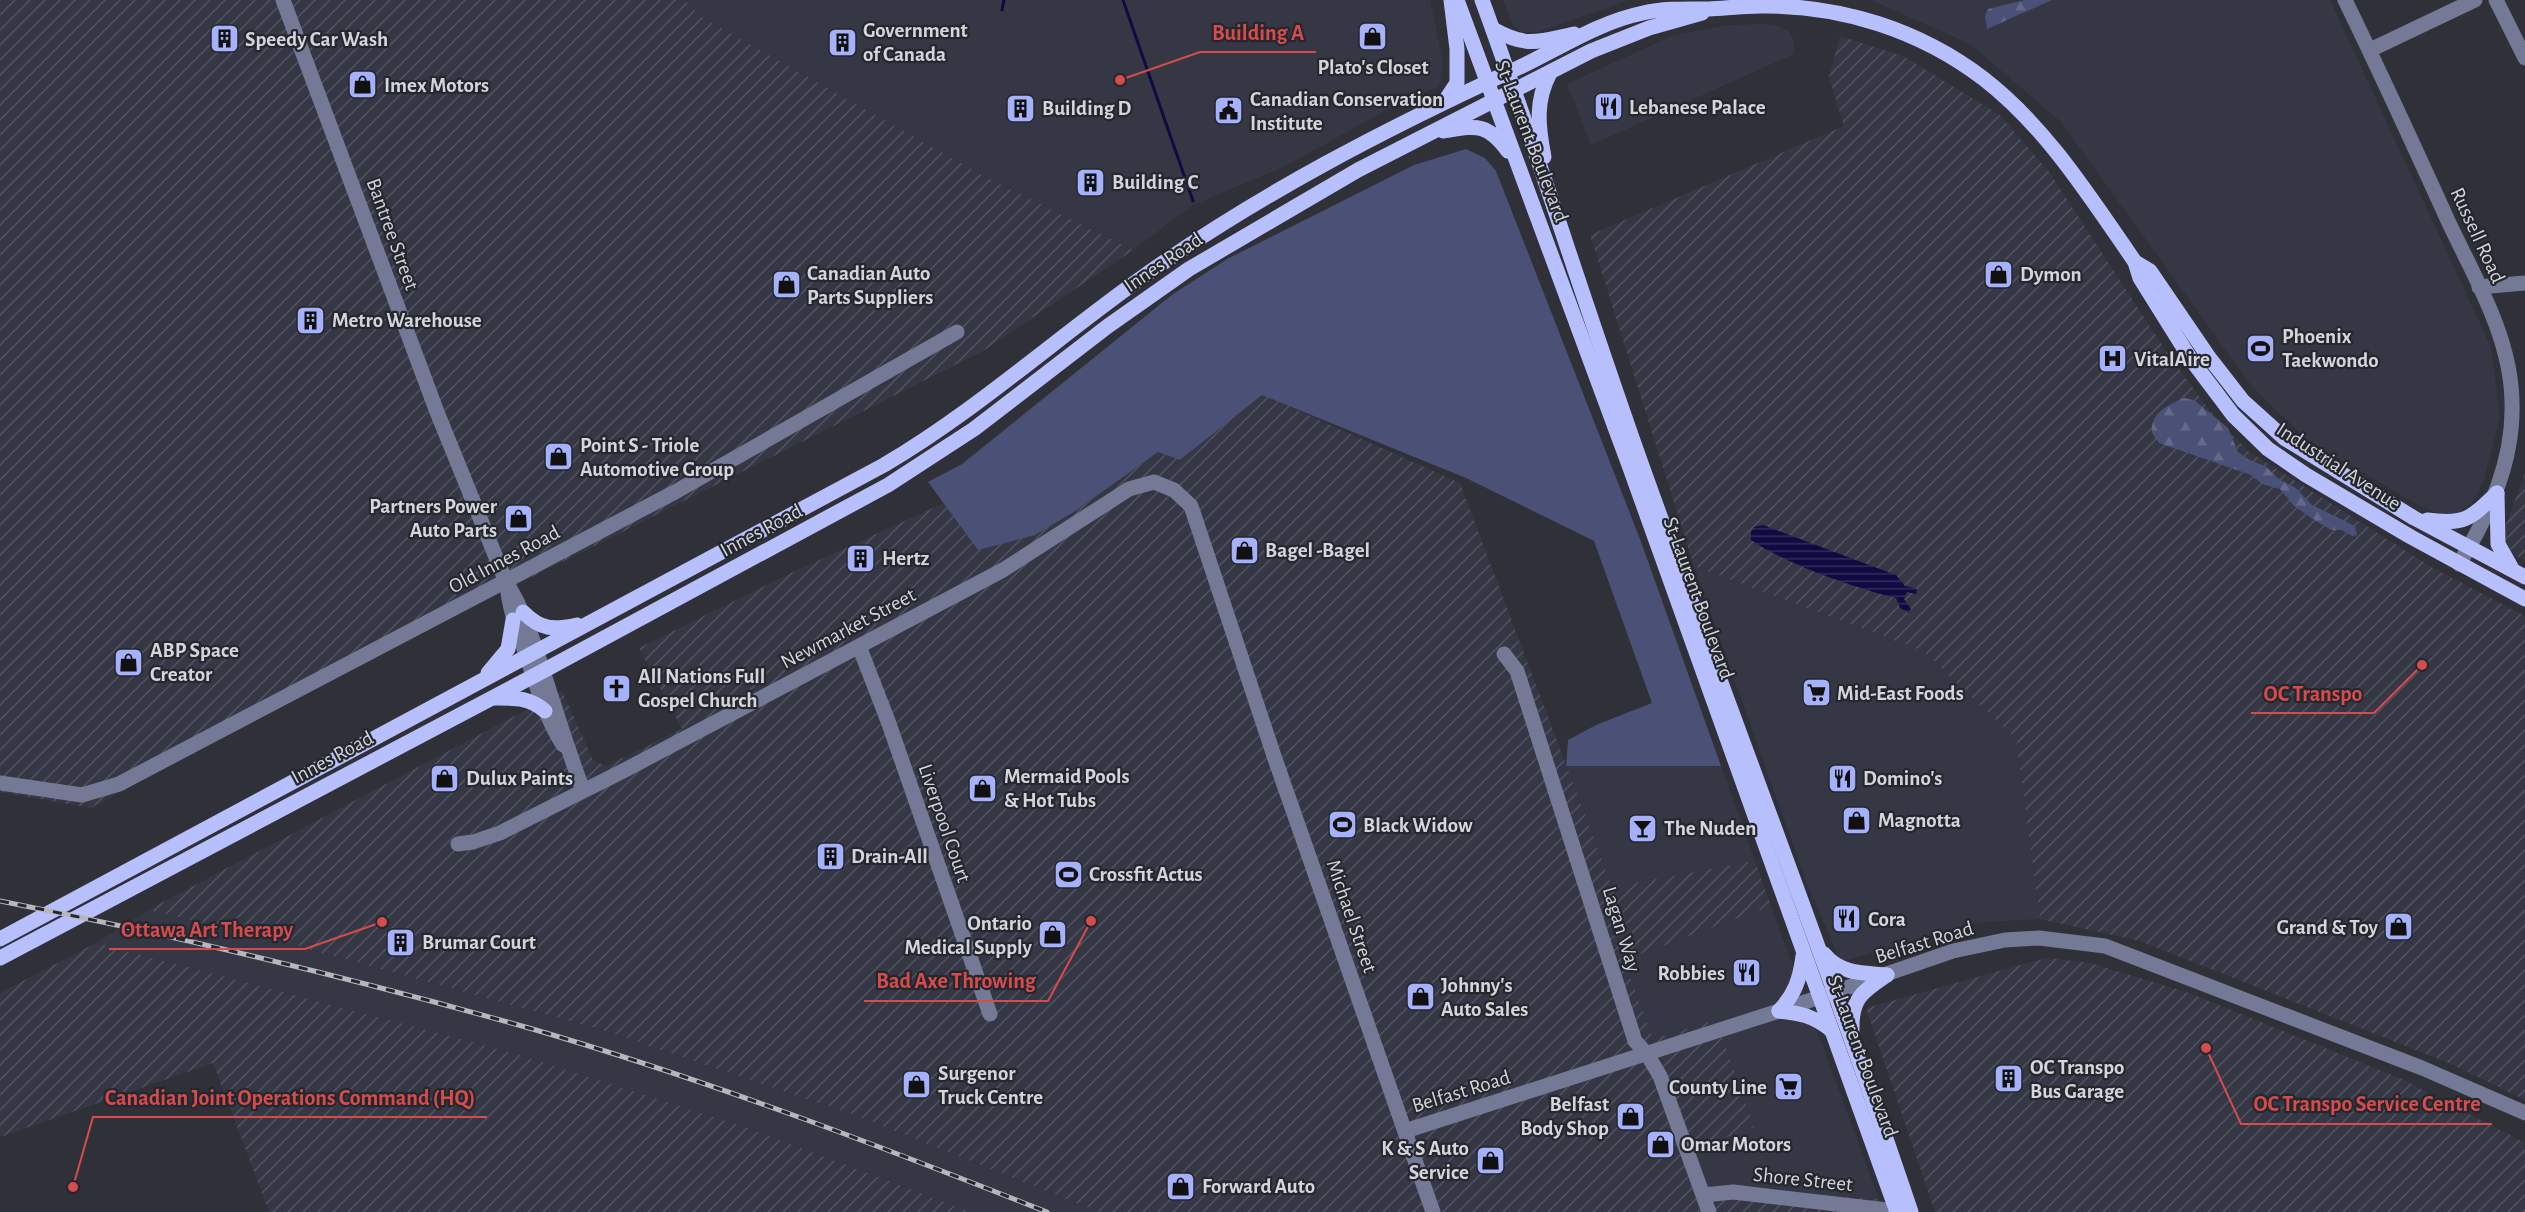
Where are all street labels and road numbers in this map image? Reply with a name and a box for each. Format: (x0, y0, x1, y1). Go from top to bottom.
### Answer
street label: St-Laurent Boulevard (1491, 58, 1572, 225)
street label: Bantree Street (363, 175, 423, 293)
street label: Russell Road (2446, 184, 2509, 286)
street label: Innes Road (1120, 229, 1206, 296)
street label: Industrial Avenue (2273, 418, 2405, 514)
street label: Innes Road (717, 500, 806, 561)
street label: St-Laurent Boulevard (1659, 514, 1738, 682)
street label: Old Innes Road (445, 521, 563, 597)
street label: Newmarket Street (777, 584, 919, 673)
street label: Innes Road (288, 727, 377, 788)
street label: Liverpool Court (914, 761, 975, 885)
street label: Michael Street (1322, 857, 1381, 976)
street label: Lagan Way (1599, 884, 1644, 974)
street label: Belfast Road (1873, 918, 1976, 967)
street label: St-Laurent Boulevard (1823, 972, 1902, 1140)
street label: Belfast Road (1410, 1067, 1513, 1116)
street label: Shore Street (1752, 1164, 1854, 1195)

